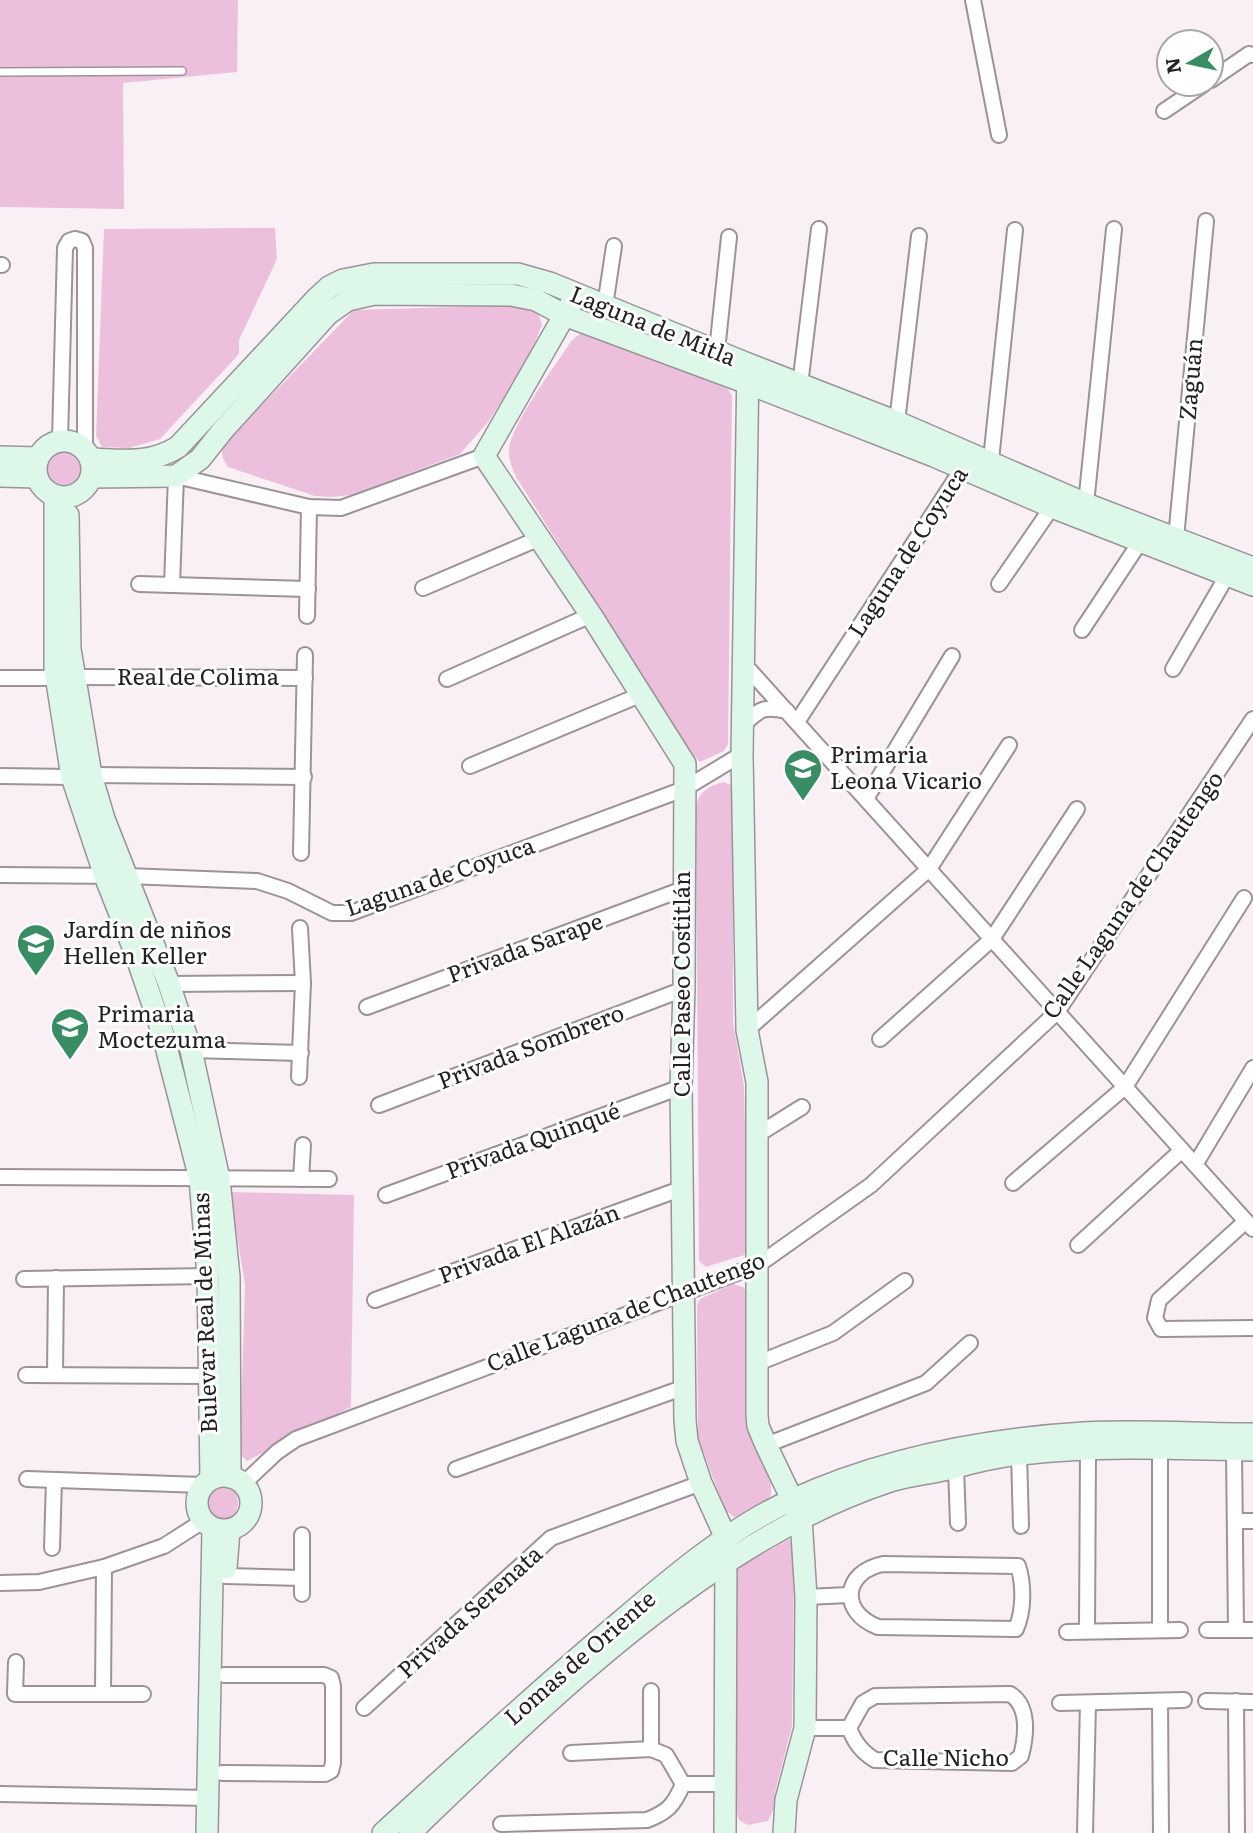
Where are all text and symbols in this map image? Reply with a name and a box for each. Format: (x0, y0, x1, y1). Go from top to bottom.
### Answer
north arrow (1155, 28, 1225, 98)
text: N (1157, 56, 1187, 76)
street label: Laguna de Mitla (566, 275, 742, 373)
street label: Zaguán (1168, 336, 1210, 421)
street label: Laguna de Coyuca (838, 458, 975, 643)
street label: Real de Colima (117, 658, 280, 692)
place label: Primaria Leona Vicario (830, 736, 982, 796)
school or university icon: Primaria Leona Vicario (782, 747, 824, 802)
street label: Calle Laguna de Chautengo (1033, 763, 1230, 1025)
street label: Laguna de Coyuca (340, 827, 539, 923)
street label: Calle Paseo Costitlán (663, 871, 697, 1097)
street label: Privada Sarape (442, 902, 607, 990)
place label: Jardín de niños Hellen Keller (63, 911, 231, 971)
school or university icon: Jardín de niños Hellen Keller (15, 922, 57, 977)
street label: Privada Sombrero (432, 994, 628, 1096)
place label: Primaria Moctezuma (97, 995, 227, 1055)
school or university icon: Primaria Moctezuma (49, 1006, 91, 1061)
street label: Privada Quinqué (440, 1092, 624, 1186)
street label: Bulevar Real de Minas (182, 1192, 224, 1434)
street label: Privada El Alazán (433, 1194, 624, 1291)
street label: Calle Laguna de Chautengo (481, 1241, 769, 1379)
street label: Privada Serenata (389, 1536, 549, 1685)
street label: Lomas de Oriente (495, 1581, 662, 1732)
street label: Calle Nicho (883, 1739, 1009, 1773)

